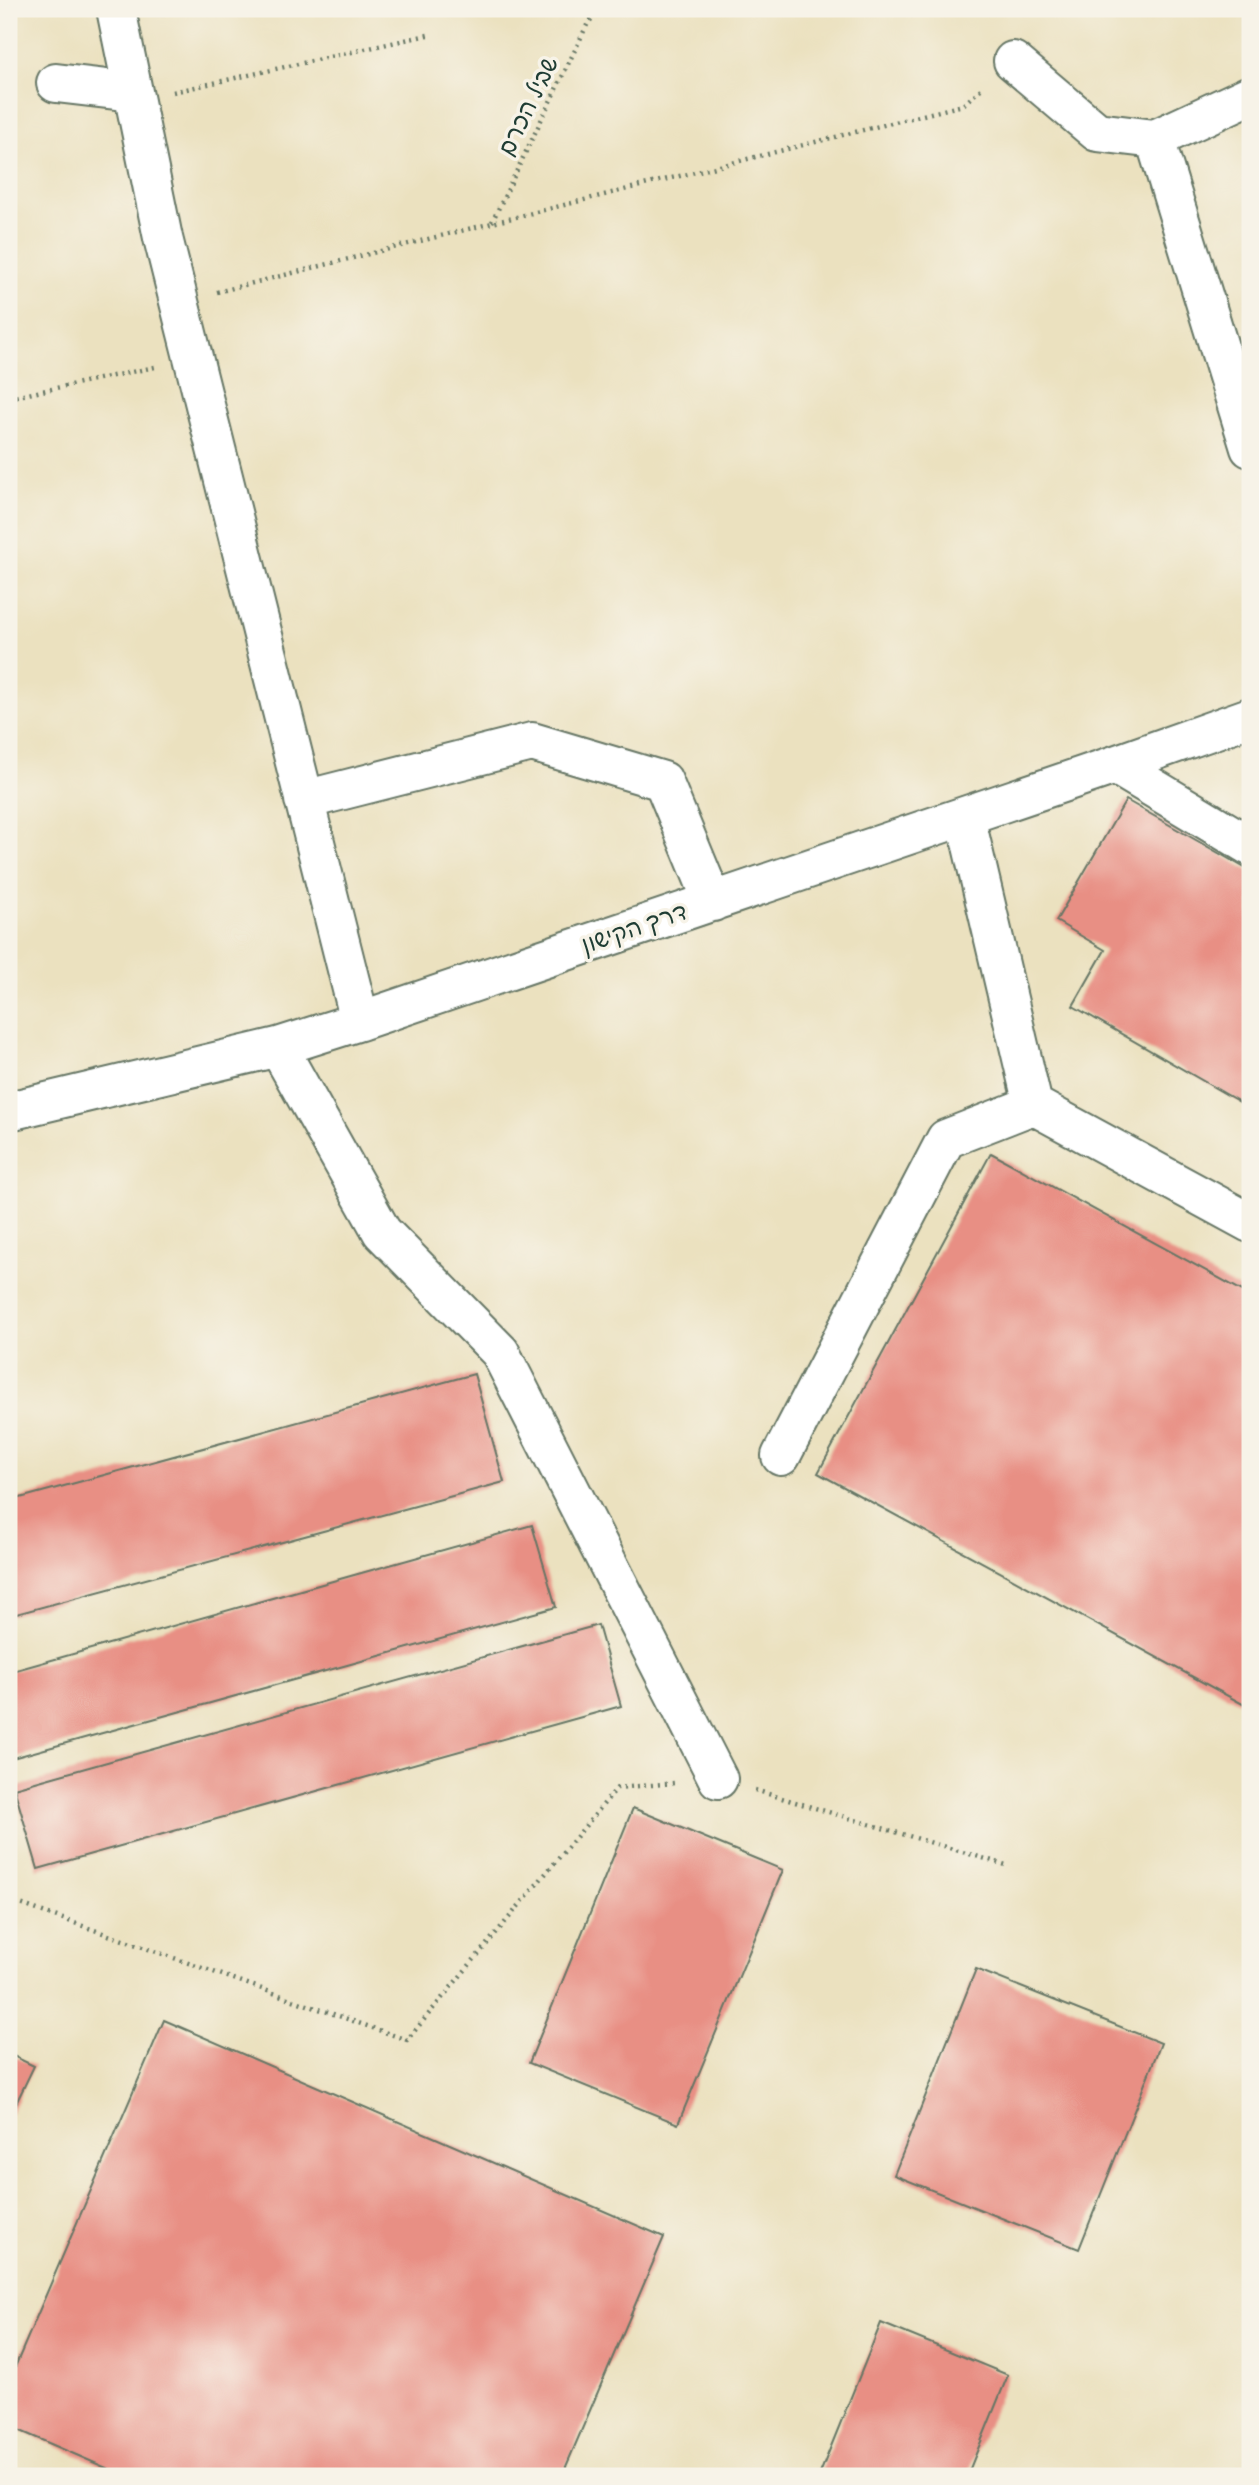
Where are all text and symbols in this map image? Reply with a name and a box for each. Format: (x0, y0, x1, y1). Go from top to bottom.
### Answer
street label: שביל הכרם (491, 51, 569, 163)
street label: דרך הקישון (577, 896, 693, 965)

